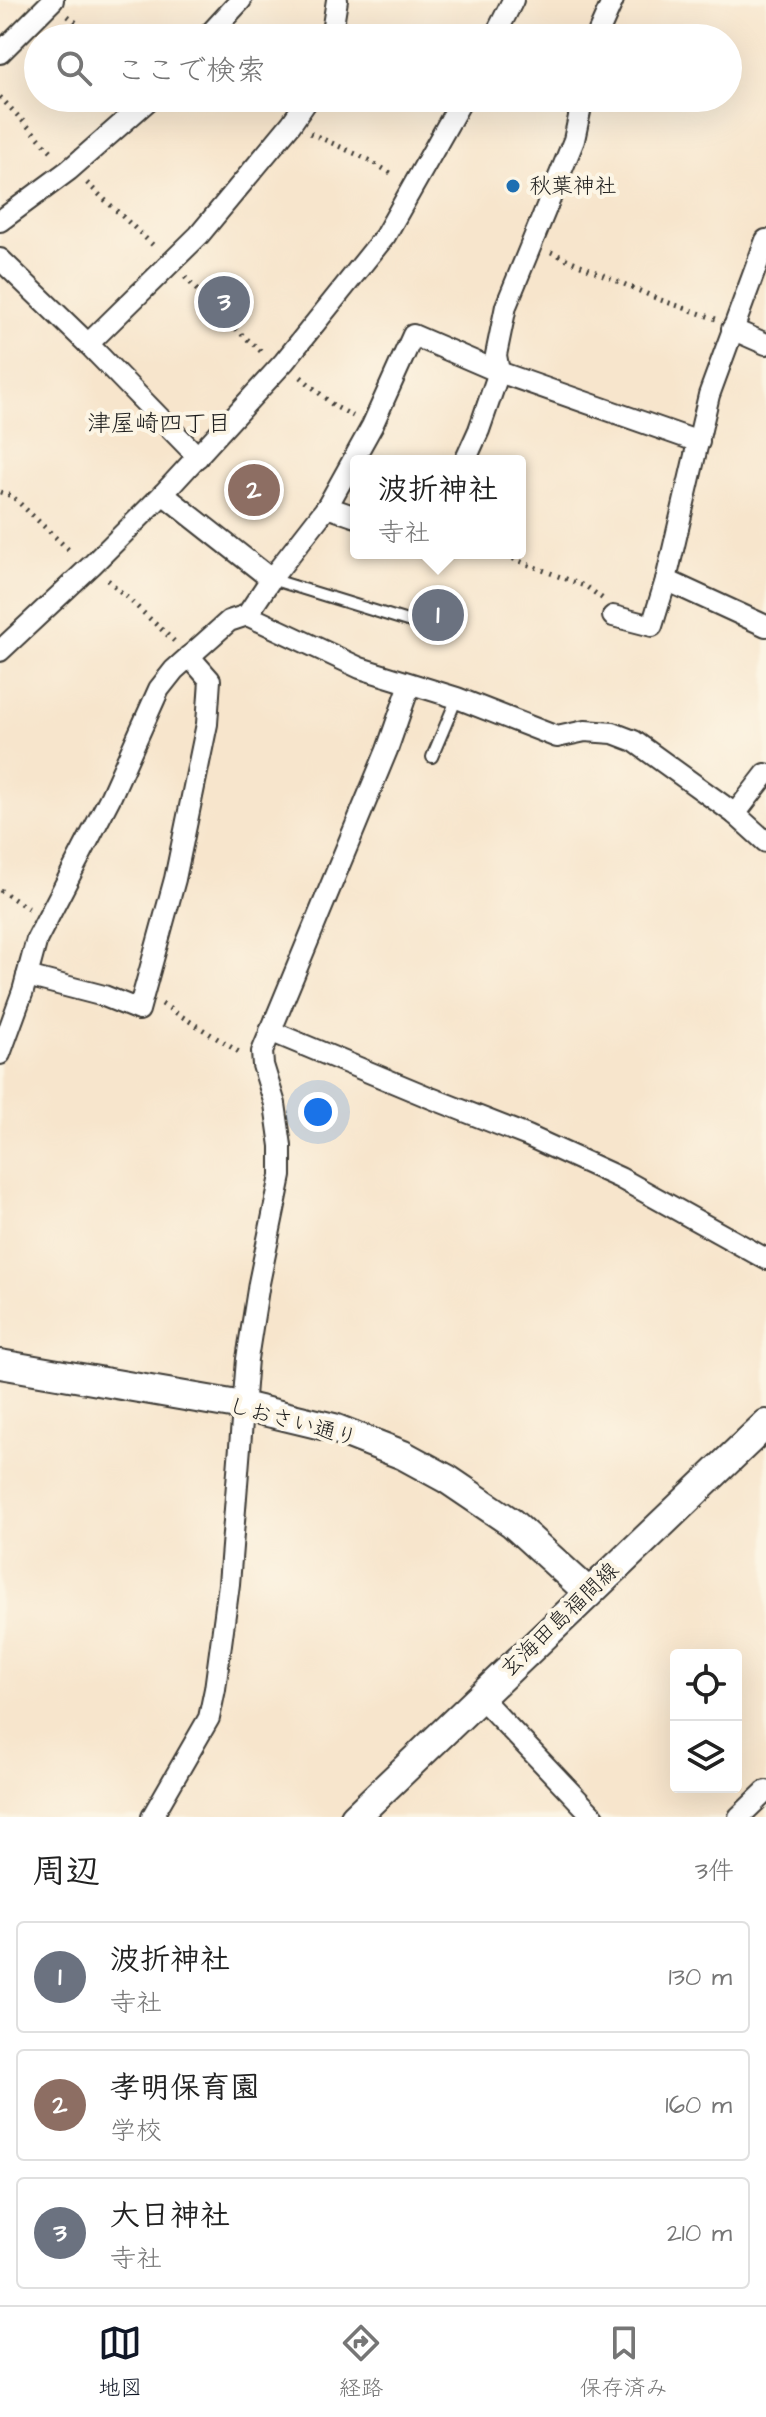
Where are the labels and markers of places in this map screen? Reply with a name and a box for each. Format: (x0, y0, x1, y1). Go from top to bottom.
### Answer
place label: 秋葉神社 (529, 171, 617, 202)
marker: 秋葉神社 (504, 177, 522, 195)
pin: 3 (198, 272, 250, 332)
pin: 2 (228, 460, 280, 520)
pin: 1 (412, 585, 464, 645)

